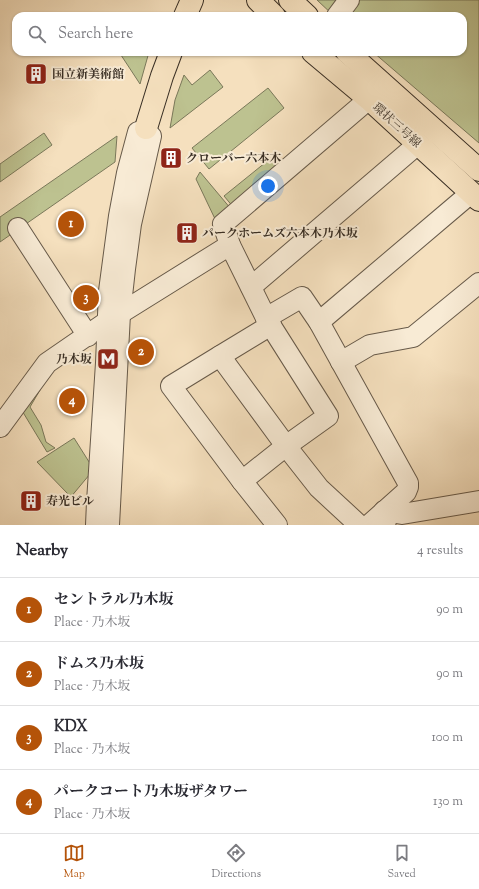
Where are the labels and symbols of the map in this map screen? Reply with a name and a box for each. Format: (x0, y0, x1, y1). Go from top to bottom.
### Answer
building icon: 国立新美術館 (23, 61, 49, 87)
place label: 国立新美術館 (52, 66, 124, 84)
street label: 環状三号線 (368, 99, 425, 153)
building icon: クローバー六本木 (158, 145, 184, 171)
place label: クローバー六本木 (186, 150, 281, 168)
your location (258, 176, 278, 196)
pin: 1 (58, 209, 84, 239)
building icon: パークホームズ六本木乃木坂 (174, 220, 200, 246)
place label: パークホームズ六本木乃木坂 (202, 225, 358, 243)
pin: 3 (73, 283, 99, 313)
pin: 2 (128, 337, 154, 367)
metro station icon: 乃木坂 (95, 346, 121, 372)
place label: 乃木坂 (56, 351, 92, 369)
pin: 4 (59, 386, 85, 416)
building icon: 寿光ビル (18, 488, 44, 514)
place label: 寿光ビル (46, 493, 94, 511)

